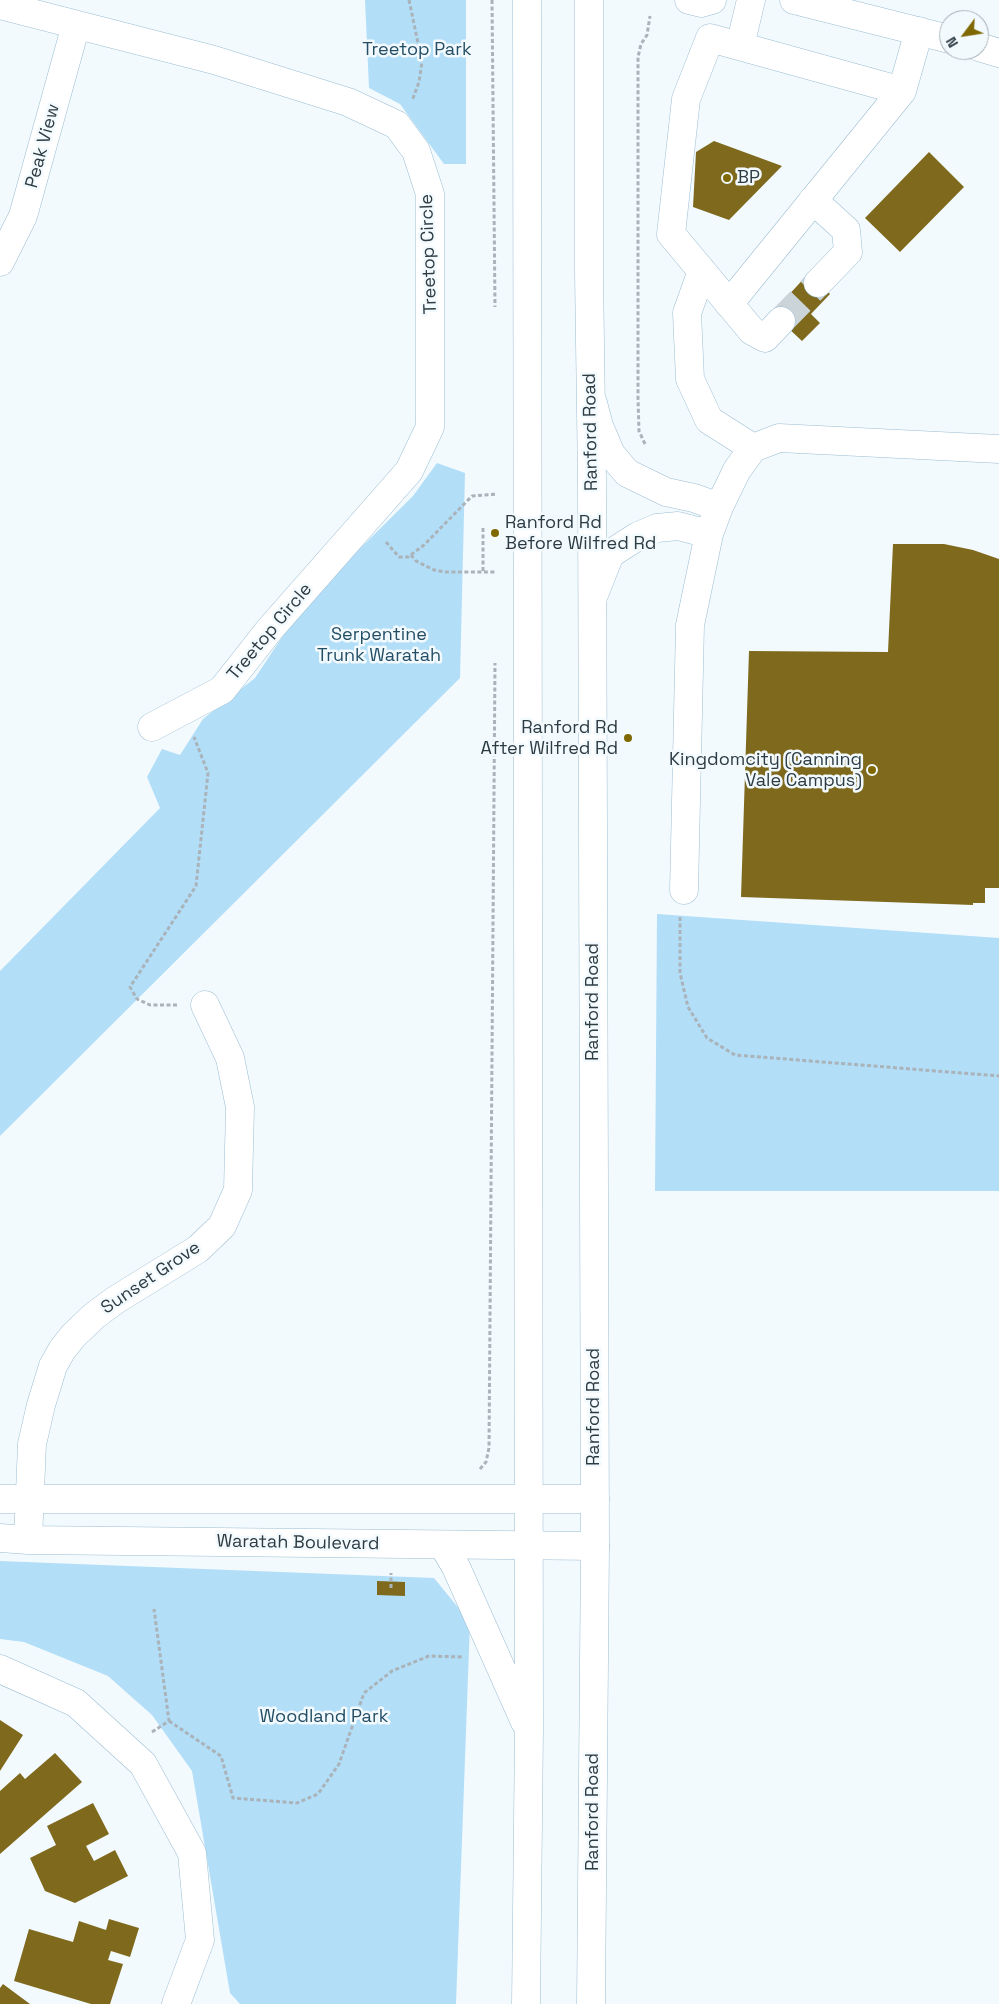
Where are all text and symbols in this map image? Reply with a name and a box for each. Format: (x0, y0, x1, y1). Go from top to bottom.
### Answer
north arrow (939, 10, 989, 60)
text: N (942, 34, 962, 51)
park label: Treetop Park (362, 39, 472, 61)
street label: Peak View (21, 102, 65, 190)
place label: BP (737, 167, 760, 189)
marker: BP (721, 172, 733, 184)
street label: Treetop Circle (416, 194, 442, 314)
street label: Ranford Road (579, 373, 603, 491)
place label: Ranford Rd Before Wilfred Rd (505, 512, 656, 554)
marker: Ranford Rd Before Wilfred Rd (489, 527, 501, 539)
street label: Treetop Circle (223, 579, 317, 685)
park label: Serpentine Trunk Waratah (317, 624, 441, 666)
place label: Ranford Rd After Wilfred Rd (481, 717, 618, 760)
marker: Ranford Rd After Wilfred Rd (622, 732, 634, 744)
place label: Kingdomcity (Canning Vale Campus) (669, 749, 862, 792)
marker: Kingdomcity (Canning Vale Campus) (866, 764, 878, 776)
street label: Ranford Road (582, 943, 604, 1061)
street label: Sunset Grove (97, 1237, 205, 1319)
street label: Ranford Road (583, 1348, 605, 1466)
street label: Waratah Boulevard (216, 1531, 380, 1555)
park label: Woodland Park (260, 1706, 388, 1728)
street label: Ranford Road (582, 1753, 604, 1871)

